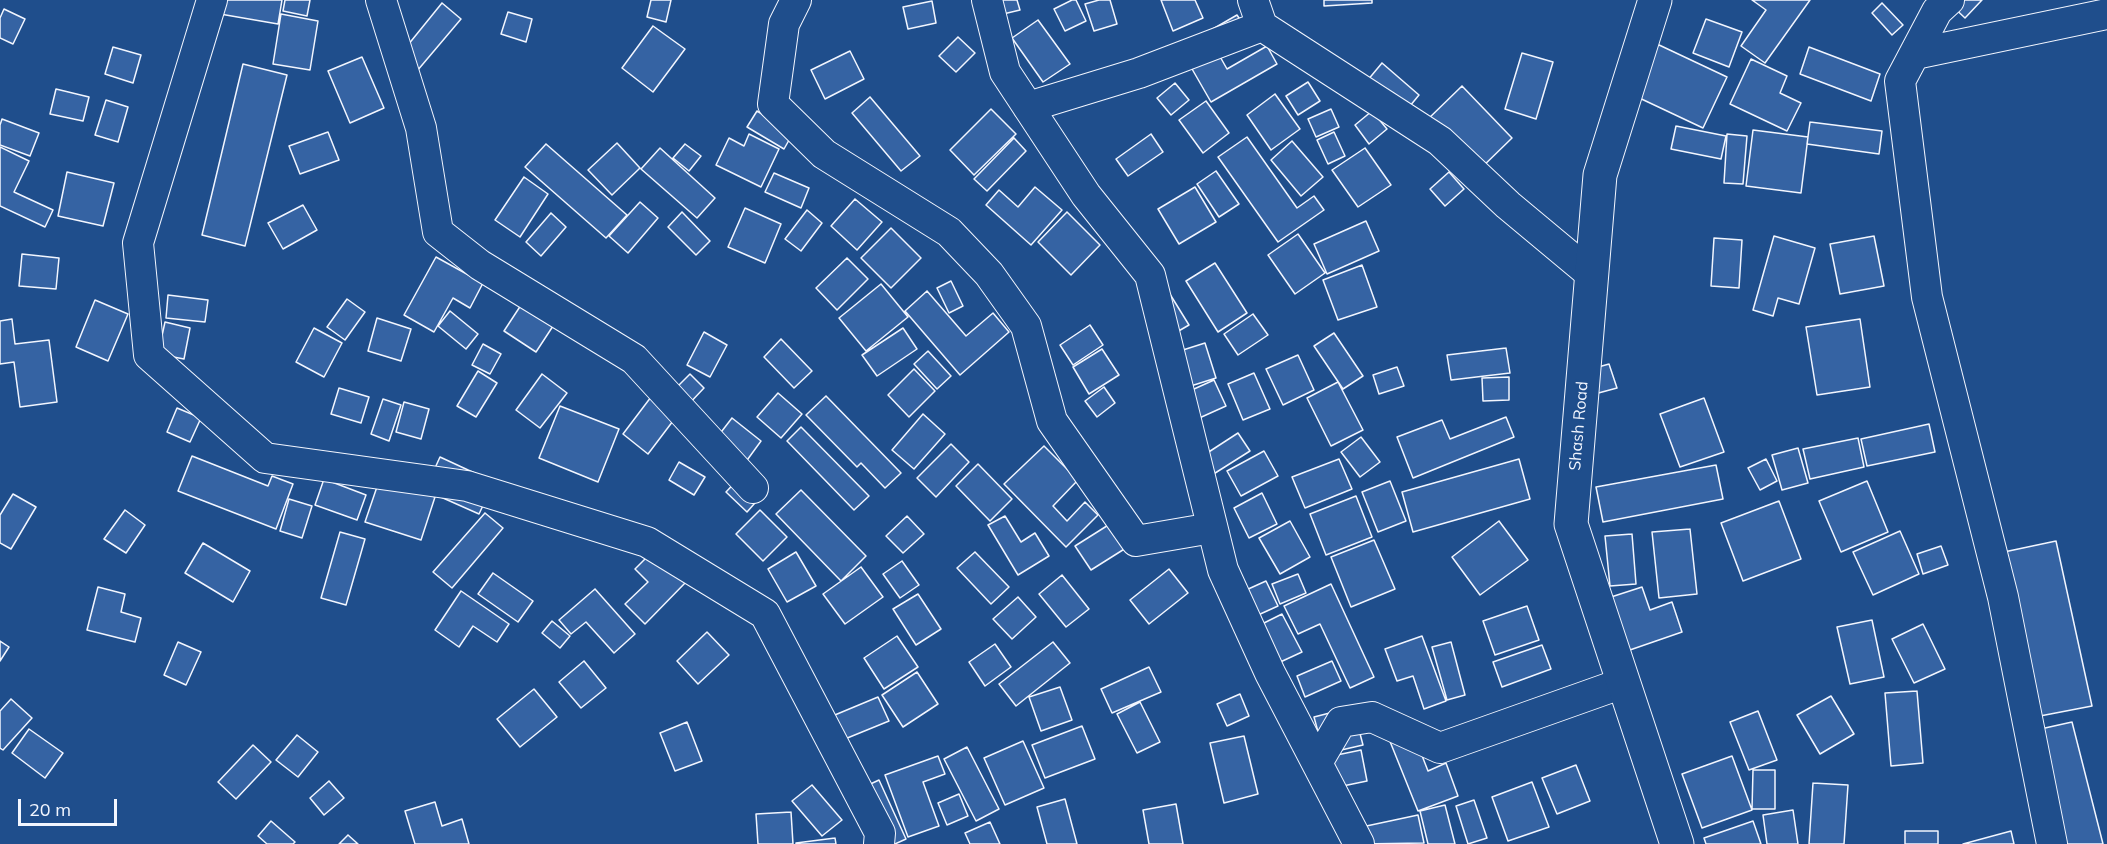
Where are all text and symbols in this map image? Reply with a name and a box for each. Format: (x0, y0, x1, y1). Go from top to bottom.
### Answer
street label: Shash Road (1566, 381, 1592, 471)
scale bar (21, 787, 120, 825)
text: 20 m (29, 798, 71, 821)

